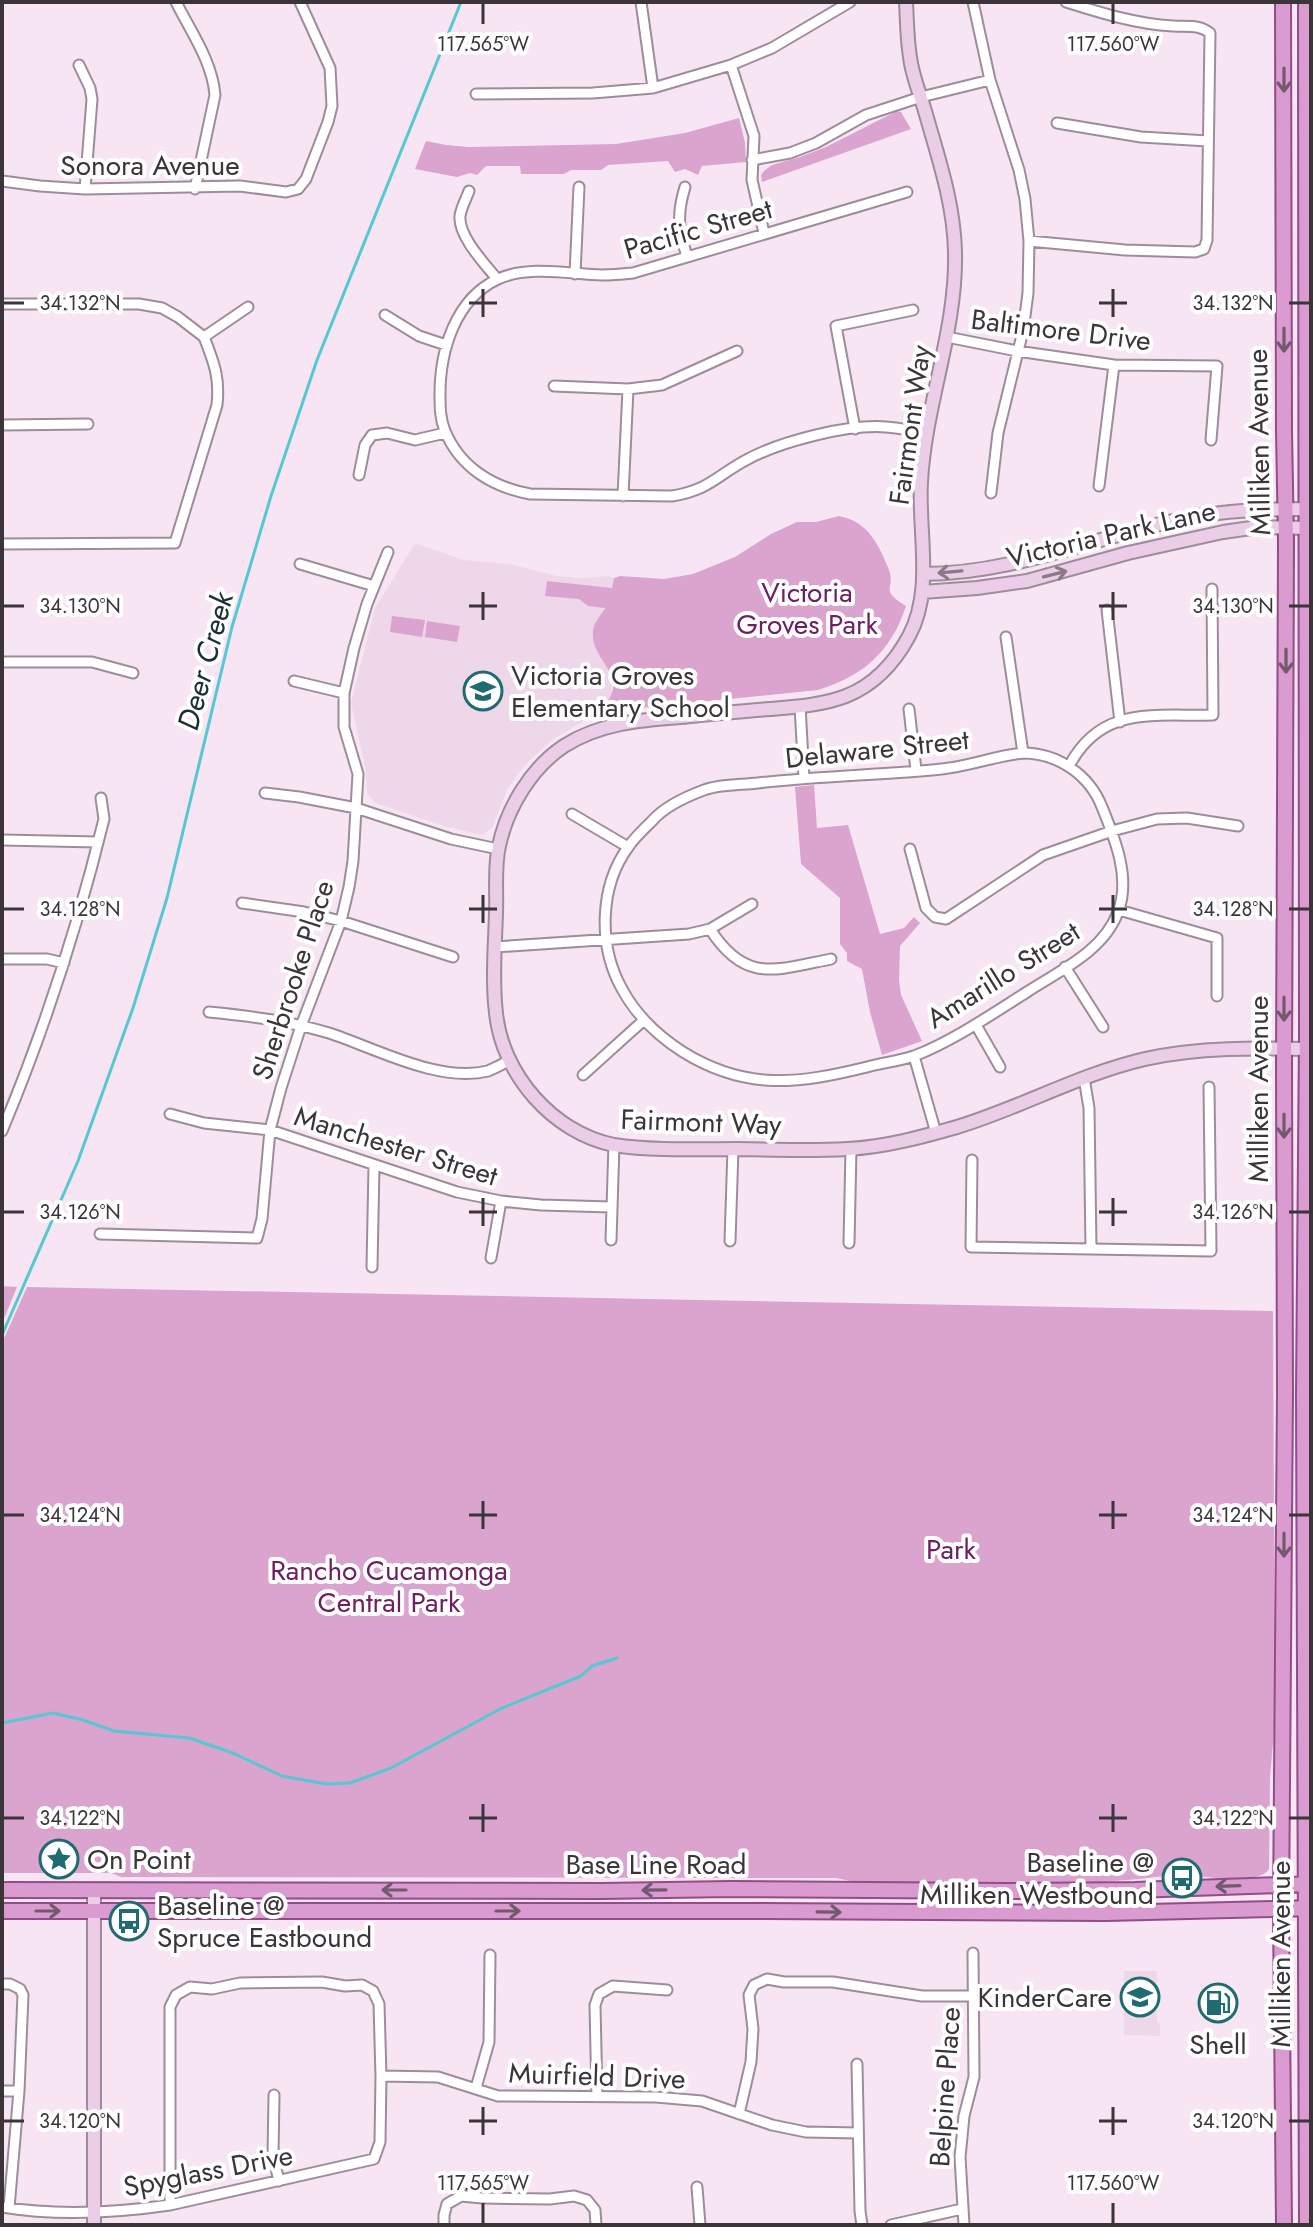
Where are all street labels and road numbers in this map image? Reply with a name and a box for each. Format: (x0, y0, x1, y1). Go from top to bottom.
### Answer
street label: Sonora Avenue (60, 145, 240, 186)
street label: Pacific Street (619, 188, 777, 270)
street label: Baltimore Drive (969, 299, 1153, 361)
street label: Fairmont Way (878, 342, 942, 508)
street label: Milliken Avenue (1237, 348, 1281, 536)
street label: Victoria Park Lane (1002, 490, 1220, 578)
street label: Delaware Street (783, 719, 971, 779)
street label: Sherbrooke Place (241, 875, 345, 1085)
street label: Amarillo Street (918, 911, 1088, 1039)
street label: Milliken Avenue (1238, 996, 1279, 1182)
street label: Manchester Street (289, 1096, 503, 1196)
street label: Fairmont Way (620, 1099, 783, 1145)
street label: Base Line Road (566, 1844, 747, 1885)
street label: Milliken Avenue (1260, 1861, 1301, 2047)
street label: Belpine Place (919, 2006, 971, 2168)
street label: Muirfield Drive (508, 2052, 686, 2100)
street label: Spyglass Drive (120, 2134, 296, 2208)

